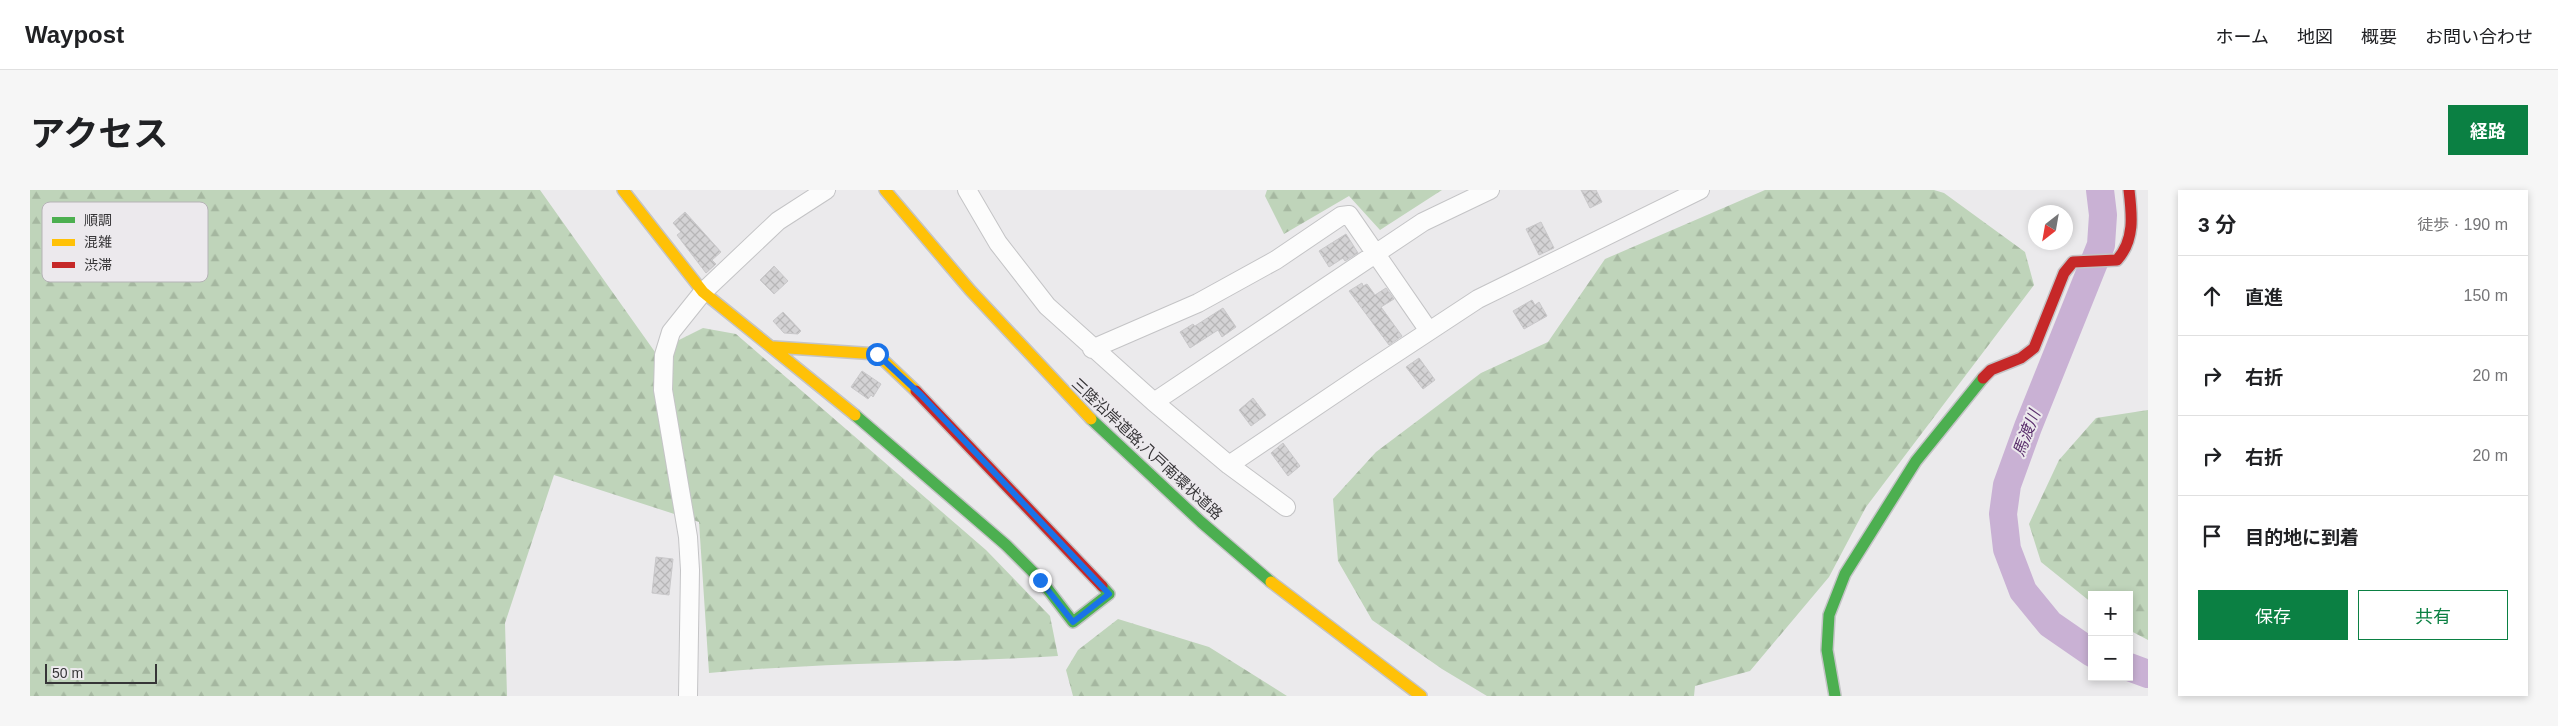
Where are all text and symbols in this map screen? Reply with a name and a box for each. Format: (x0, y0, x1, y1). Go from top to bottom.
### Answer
text: Waypost (25, 21, 124, 48)
text: ホーム (2216, 27, 2269, 47)
text: 地図 (2297, 27, 2333, 47)
text: 概要 (2361, 27, 2397, 47)
text: お問い合わせ (2425, 27, 2533, 47)
button: 経路 (2448, 105, 2528, 155)
text: アクセス (30, 114, 168, 153)
legend (42, 202, 208, 282)
north arrow (2028, 205, 2073, 250)
text: 順調 (84, 212, 112, 228)
text: 3 分 (2198, 213, 2237, 236)
text: 徒歩 · 190 m (2417, 216, 2508, 233)
text: 混雑 (84, 234, 112, 250)
text: 渋滞 (84, 257, 112, 273)
icon: ahead (2198, 282, 2226, 310)
text: 直進 (2245, 287, 2283, 308)
text: 150 m (2464, 287, 2508, 304)
route start (866, 343, 889, 366)
icon: right (2198, 362, 2226, 390)
text: 右折 (2245, 367, 2283, 388)
text: 20 m (2472, 367, 2508, 384)
street label: 三陸沿岸道路;八戸南環状道路 (1069, 375, 1226, 523)
water label: 馬渡川 (2010, 406, 2044, 459)
icon: right (2198, 442, 2226, 470)
text: 右折 (2245, 447, 2283, 468)
text: 20 m (2472, 447, 2508, 464)
icon: arrive (2198, 522, 2226, 550)
text: 目的地に到着 (2245, 527, 2359, 548)
route end (1029, 569, 1052, 592)
button: 保存 (2198, 590, 2348, 640)
button: 共有 (2358, 590, 2508, 640)
map controls (2088, 591, 2133, 681)
button: + (2088, 591, 2133, 636)
button: − (2088, 636, 2133, 681)
scale bar (45, 661, 158, 684)
text: 50 m (52, 665, 83, 681)

